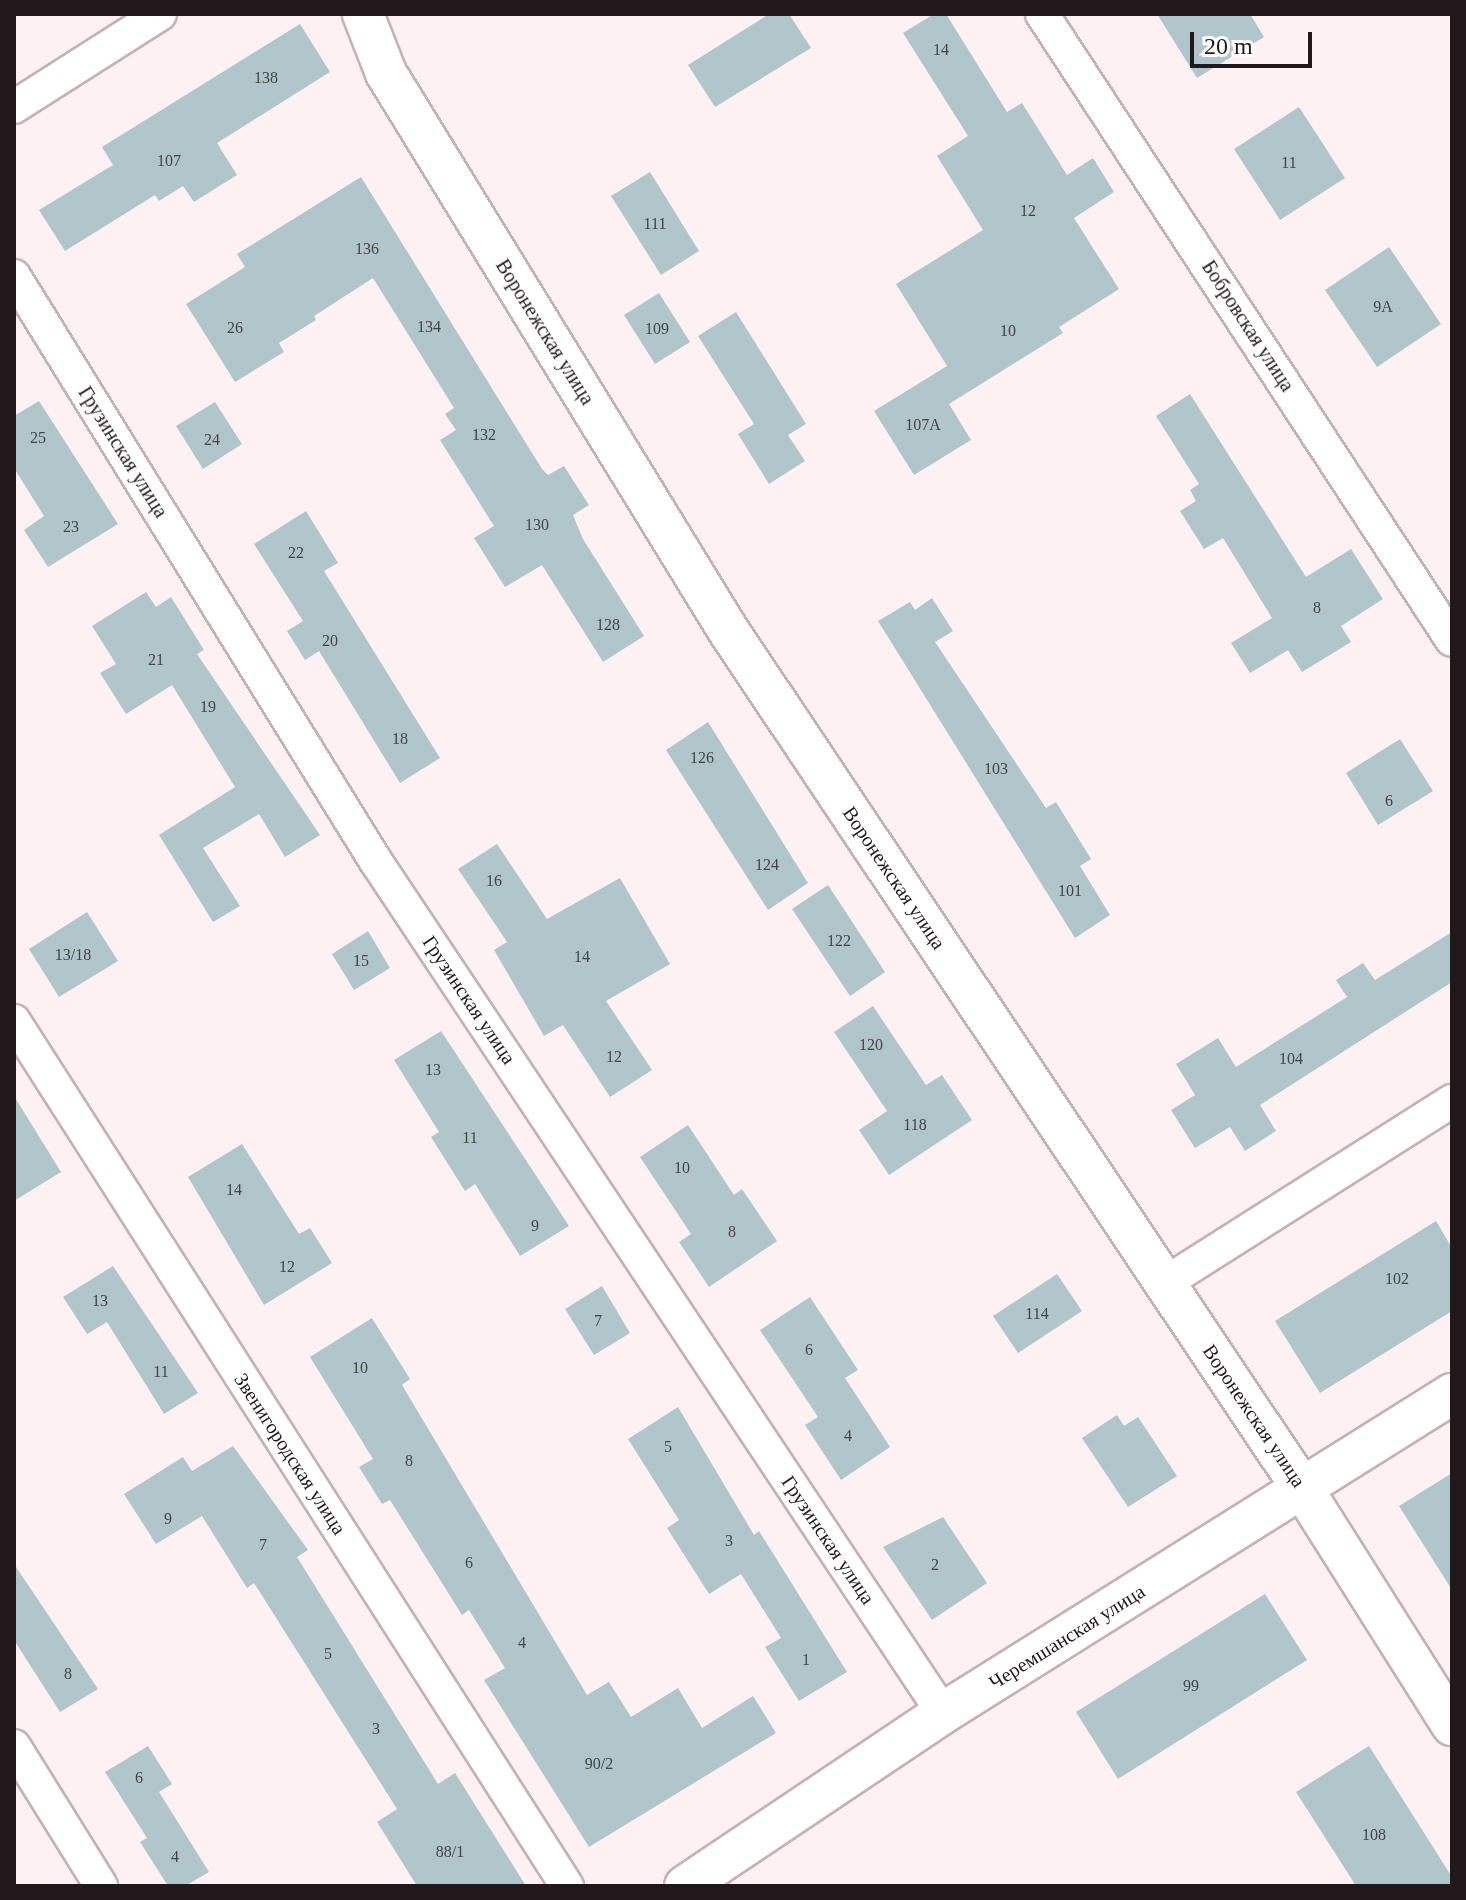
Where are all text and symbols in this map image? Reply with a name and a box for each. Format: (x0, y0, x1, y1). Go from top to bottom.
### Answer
scale bar (1194, 16, 1316, 66)
text: 20 m (1204, 33, 1253, 59)
house number: 14 (933, 40, 949, 60)
house number: 138 (254, 68, 278, 88)
house number: 107 (157, 151, 181, 171)
house number: 11 (1281, 153, 1297, 173)
house number: 12 (1020, 201, 1036, 221)
house number: 111 (644, 214, 666, 234)
house number: 136 (355, 239, 379, 259)
street label: Воронежская улица (491, 255, 599, 409)
street label: Бобровская улица (1197, 256, 1299, 396)
house number: 9А (1373, 297, 1393, 317)
house number: 134 (417, 317, 441, 337)
house number: 26 (227, 318, 243, 338)
house number: 109 (645, 319, 669, 339)
house number: 10 (1000, 321, 1016, 341)
street label: Грузинская улица (73, 382, 173, 522)
house number: 107А (905, 415, 941, 435)
house number: 132 (472, 425, 496, 445)
house number: 25 (30, 428, 46, 448)
house number: 24 (204, 430, 220, 450)
house number: 130 (525, 515, 549, 535)
house number: 23 (63, 517, 79, 537)
house number: 22 (288, 543, 304, 563)
house number: 8 (1313, 598, 1321, 618)
house number: 128 (596, 615, 620, 635)
house number: 20 (322, 631, 338, 651)
house number: 21 (148, 650, 164, 670)
house number: 19 (200, 697, 216, 717)
house number: 18 (392, 729, 408, 749)
house number: 126 (690, 748, 714, 768)
house number: 103 (984, 759, 1008, 779)
house number: 6 (1385, 791, 1393, 811)
street label: Воронежская улица (837, 802, 951, 954)
house number: 124 (755, 855, 779, 875)
house number: 16 (486, 871, 502, 891)
house number: 101 (1058, 881, 1082, 901)
street label: Грузинская улица (417, 931, 521, 1069)
house number: 122 (827, 931, 851, 951)
house number: 13/18 (55, 945, 91, 965)
house number: 14 (574, 947, 590, 967)
house number: 15 (353, 951, 369, 971)
house number: 120 (859, 1035, 883, 1055)
house number: 12 (606, 1047, 622, 1067)
house number: 104 (1279, 1049, 1303, 1069)
house number: 13 (425, 1060, 441, 1080)
house number: 118 (903, 1115, 927, 1135)
house number: 11 (462, 1128, 478, 1148)
house number: 10 (674, 1158, 690, 1178)
house number: 14 (226, 1180, 242, 1200)
house number: 9 (531, 1216, 539, 1236)
house number: 8 (728, 1222, 736, 1242)
house number: 12 (279, 1257, 295, 1277)
house number: 102 (1385, 1269, 1409, 1289)
house number: 13 (92, 1291, 108, 1311)
house number: 114 (1025, 1304, 1049, 1324)
house number: 7 (594, 1311, 602, 1331)
house number: 6 (805, 1340, 813, 1360)
street label: Воронежская улица (1197, 1340, 1311, 1492)
house number: 10 (352, 1358, 368, 1378)
house number: 11 (153, 1362, 169, 1382)
street label: Звенигородская улица (229, 1369, 351, 1539)
house number: 4 (844, 1426, 852, 1446)
house number: 5 (664, 1437, 672, 1457)
house number: 8 (405, 1451, 413, 1471)
street label: Грузинская улица (776, 1471, 880, 1609)
house number: 9 (164, 1509, 172, 1529)
house number: 3 (725, 1531, 733, 1551)
house number: 7 (259, 1535, 267, 1555)
house number: 6 (465, 1553, 473, 1573)
house number: 2 (931, 1555, 939, 1575)
street label: Черемшанская улица (985, 1579, 1149, 1695)
house number: 4 (518, 1633, 526, 1653)
house number: 5 (324, 1644, 332, 1664)
house number: 1 (802, 1650, 810, 1670)
house number: 8 (64, 1664, 72, 1684)
house number: 99 (1183, 1676, 1199, 1696)
house number: 3 (372, 1719, 380, 1739)
house number: 90/2 (585, 1754, 613, 1774)
house number: 6 (135, 1768, 143, 1788)
house number: 108 (1362, 1825, 1386, 1845)
house number: 88/1 (436, 1842, 464, 1862)
house number: 4 (171, 1847, 179, 1867)

